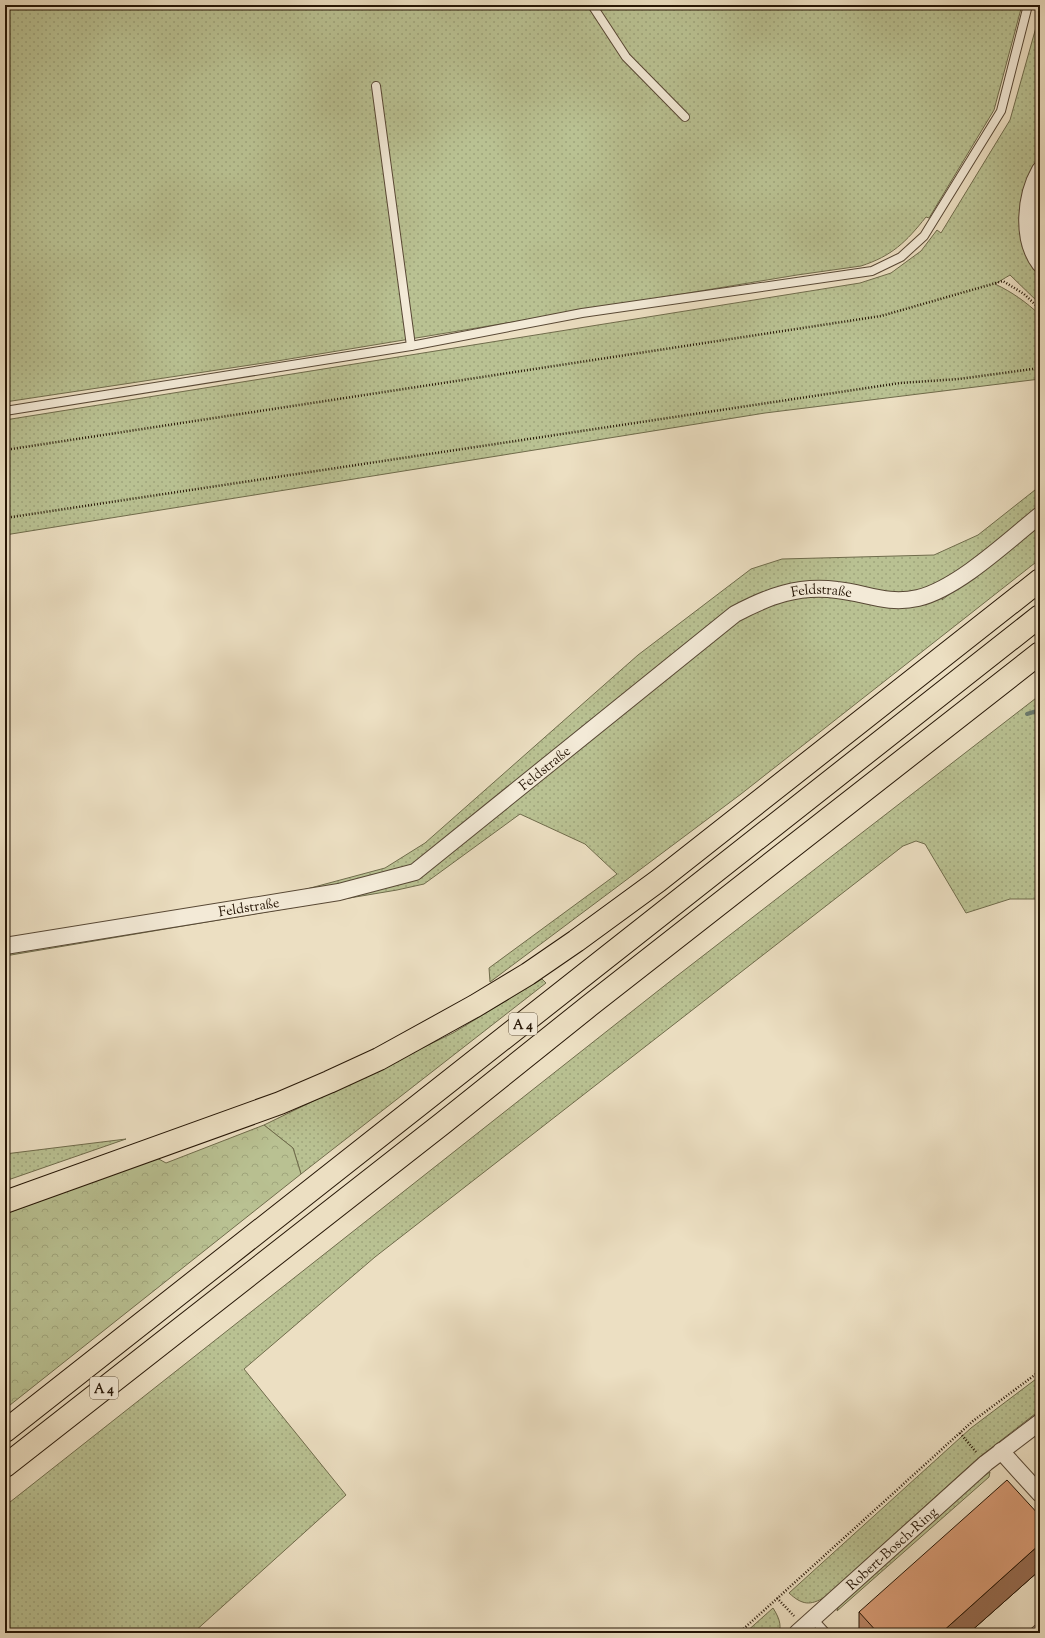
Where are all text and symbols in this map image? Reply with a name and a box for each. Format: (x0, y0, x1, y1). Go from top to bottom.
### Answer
street label: Feldstraße (789, 581, 854, 604)
street label: Feldstraße (515, 742, 576, 796)
street label: Feldstraße (217, 894, 281, 923)
road number: A 4 (509, 1013, 537, 1035)
road number: A 4 (90, 1377, 118, 1399)
street label: Robert-Bosch-Ring (843, 1503, 943, 1596)

